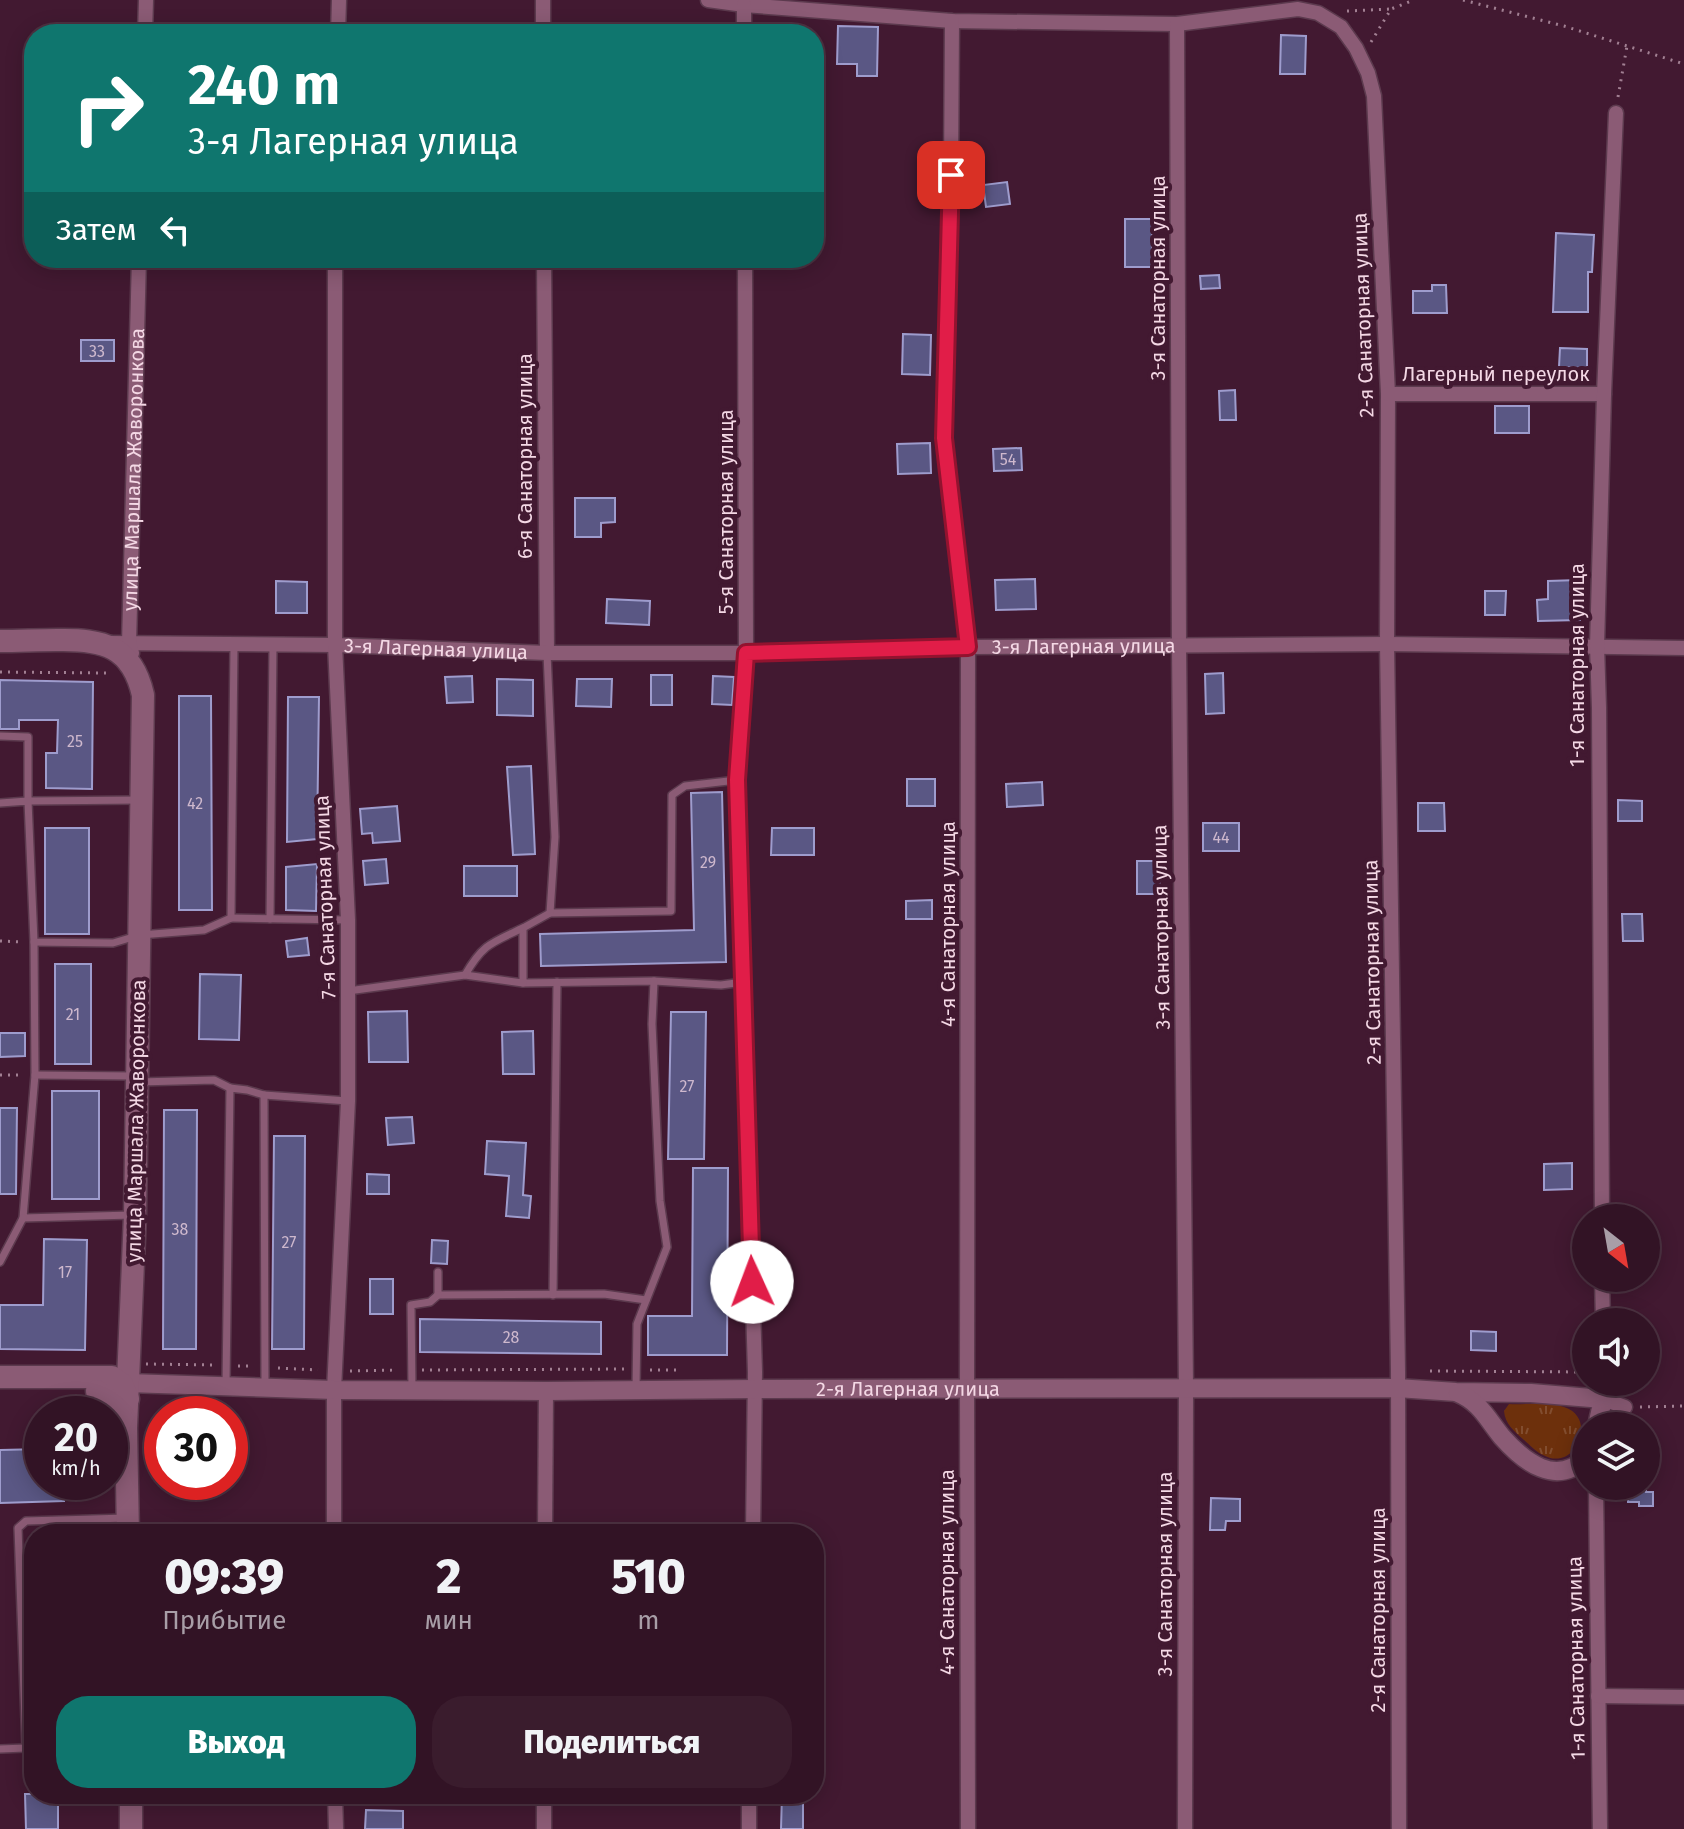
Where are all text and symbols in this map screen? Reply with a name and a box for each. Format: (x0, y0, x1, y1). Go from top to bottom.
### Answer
text: 240 m (188, 52, 340, 119)
icon: right (56, 56, 160, 160)
text: 3-я Лагерная улица (188, 120, 519, 164)
pin (917, 141, 985, 209)
icon: arrive (929, 153, 973, 197)
street label: 3-я Санаторная улица (1146, 175, 1170, 381)
icon: left (153, 208, 197, 252)
text: Затем (56, 212, 137, 248)
street label: 2-я Санаторная улица (1347, 212, 1379, 418)
street label: улица Маршала Жаворонкова (118, 328, 149, 611)
house number: 33 (89, 342, 105, 361)
street label: 6-я Санаторная улица (513, 353, 537, 559)
street label: Лагерный переулок (1402, 362, 1590, 386)
street label: 5-я Санаторная улица (714, 409, 738, 615)
house number: 54 (1000, 450, 1017, 469)
street label: 1-я Санаторная улица (1565, 563, 1589, 767)
street label: 3-я Лагерная улица (344, 633, 528, 664)
street label: 3-я Лагерная улица (992, 634, 1176, 659)
house number: 25 (67, 732, 83, 751)
house number: 42 (187, 794, 203, 813)
street label: 7-я Санаторная улица (309, 795, 341, 999)
street label: 4-я Санаторная улица (936, 821, 960, 1027)
street label: 3-я Санаторная улица (1147, 824, 1175, 1030)
house number: 44 (1212, 828, 1230, 847)
house number: 29 (700, 853, 716, 872)
street label: 2-я Санаторная улица (1358, 859, 1386, 1065)
street label: улица Маршала Жаворонкова (122, 979, 150, 1263)
house number: 21 (66, 1005, 80, 1024)
house number: 27 (680, 1077, 694, 1096)
north arrow (1572, 1204, 1660, 1292)
map controls (1572, 1204, 1660, 1500)
house number: 38 (172, 1220, 189, 1239)
house number: 27 (282, 1233, 296, 1252)
position arrow (710, 1240, 794, 1324)
house number: 17 (58, 1263, 72, 1282)
button: sound (1572, 1308, 1660, 1396)
house number: 28 (503, 1328, 520, 1347)
street label: 2-я Лагерная улица (816, 1377, 1000, 1401)
speed limit sign: 30 (144, 1396, 248, 1500)
button: layers (1572, 1412, 1660, 1500)
text: 20 (54, 1414, 98, 1462)
text: km/h (51, 1456, 101, 1480)
street label: 4-я Санаторная улица (935, 1469, 959, 1675)
street label: 3-я Санаторная улица (1153, 1471, 1177, 1677)
street label: 2-я Санаторная улица (1366, 1507, 1390, 1713)
text: 09:39 (164, 1548, 284, 1606)
text: 2 (436, 1548, 461, 1606)
text: 510 (611, 1548, 686, 1606)
street label: 1-я Санаторная улица (1562, 1556, 1590, 1760)
text: Прибытие (162, 1605, 286, 1636)
text: мин (425, 1605, 473, 1636)
text: m (637, 1605, 660, 1636)
button: Выход (56, 1696, 416, 1788)
button: Поделиться (432, 1696, 792, 1788)

